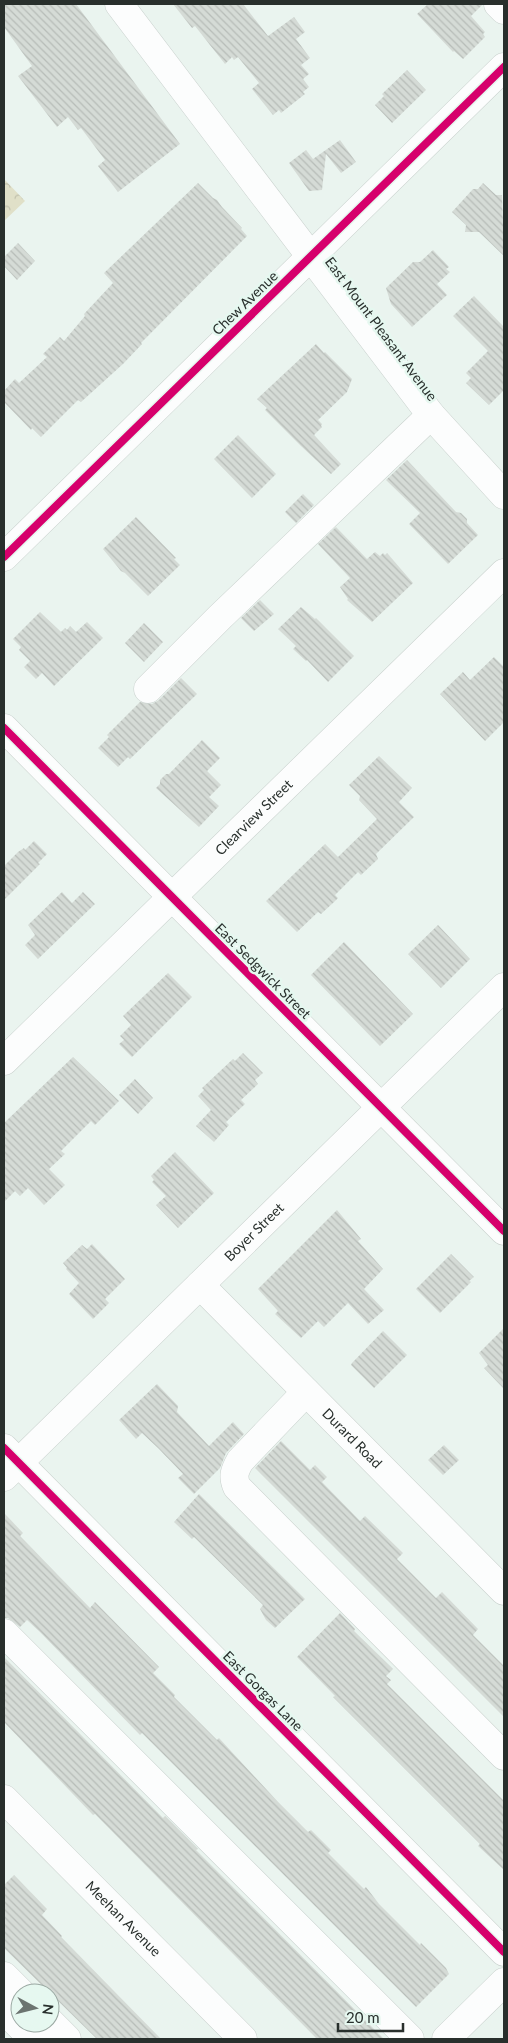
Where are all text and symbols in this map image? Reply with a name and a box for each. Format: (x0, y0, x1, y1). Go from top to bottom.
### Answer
street label: East Mount Pleasant Avenue (322, 253, 441, 404)
street label: Chew Avenue (208, 267, 281, 338)
street label: Clearview Street (211, 775, 296, 858)
street label: East Sedgwick Street (212, 919, 315, 1022)
street label: Boyer Street (220, 1199, 287, 1264)
street label: Durard Road (319, 1404, 386, 1471)
street label: East Gorgas Lane (220, 1647, 307, 1734)
street label: Meehan Avenue (82, 1877, 165, 1960)
north arrow (10, 1983, 60, 2033)
scale bar (338, 2000, 403, 2032)
text: N (39, 2003, 57, 2016)
text: 20 m (346, 2008, 380, 2026)

